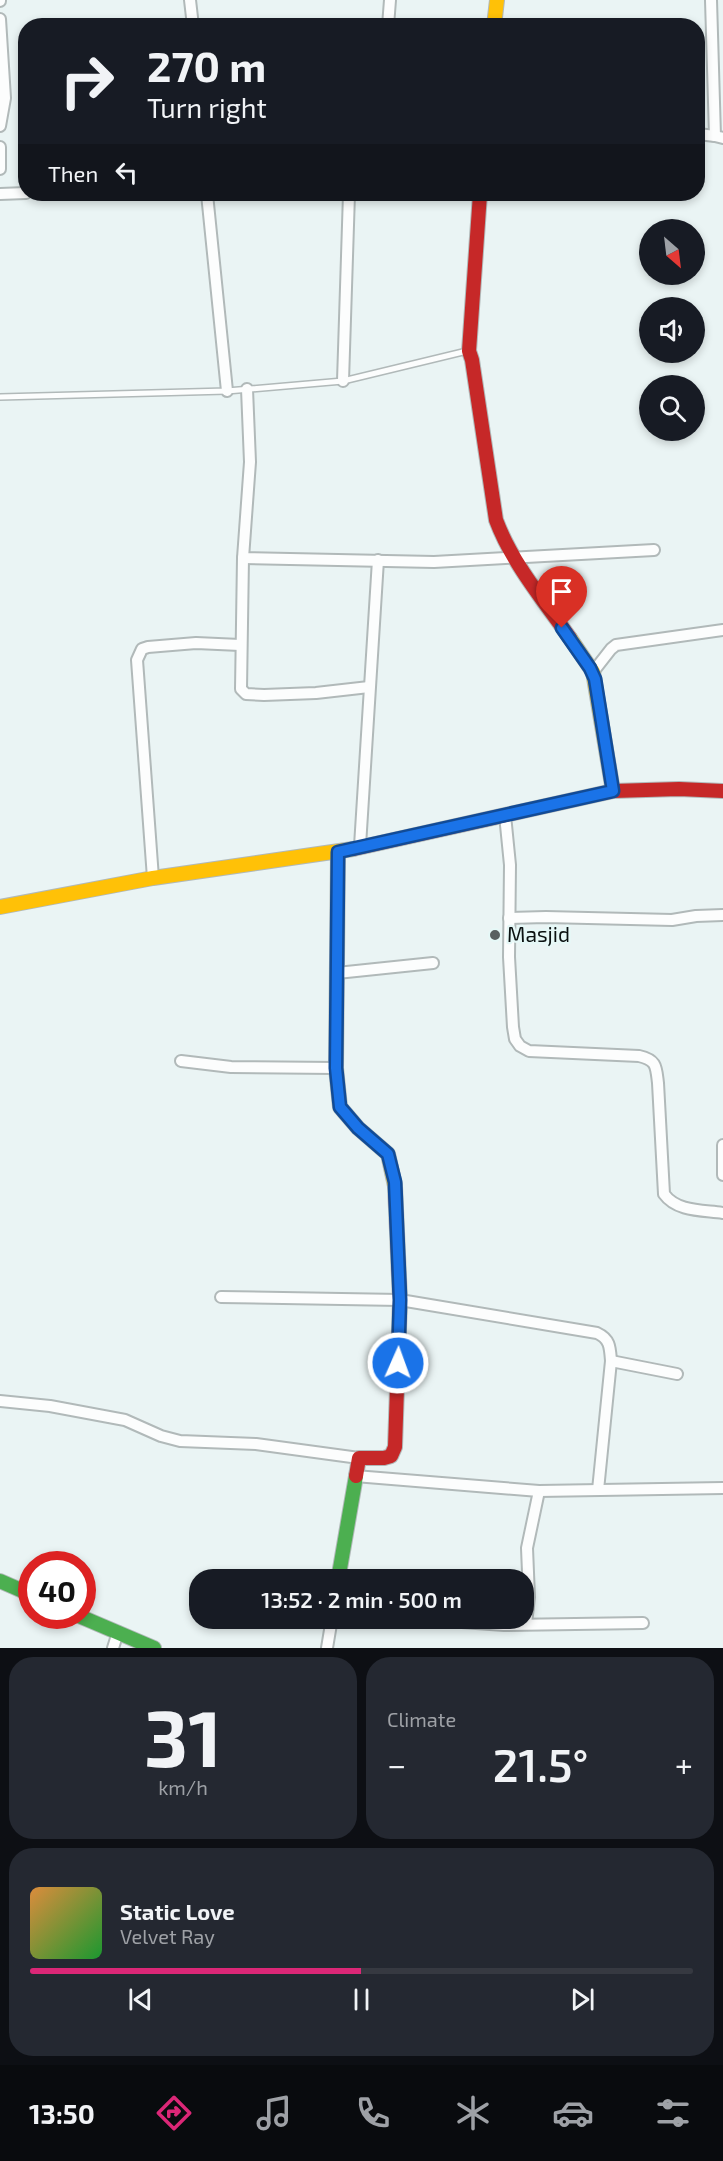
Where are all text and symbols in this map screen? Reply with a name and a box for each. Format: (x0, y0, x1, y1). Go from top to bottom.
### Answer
text: 270 m (147, 40, 266, 90)
icon: right (48, 42, 126, 120)
text: Turn right (147, 91, 267, 123)
icon: left (110, 156, 143, 189)
text: Then (48, 160, 98, 186)
north arrow (639, 219, 705, 285)
map controls (639, 219, 705, 441)
button: sound (639, 297, 705, 363)
button: search (639, 375, 705, 441)
pin (536, 566, 587, 628)
icon: arrive (545, 575, 578, 608)
place label: Masjid (507, 921, 570, 947)
marker: Masjid (488, 928, 502, 942)
position arrow (366, 1331, 430, 1395)
speed limit sign: 40 (18, 1551, 96, 1629)
text: 13:52 · 2 min · 500 m (261, 1586, 462, 1612)
text: 31 (144, 1689, 222, 1783)
text: Climate (387, 1707, 456, 1731)
text: 21.5° (493, 1737, 588, 1791)
text: − (387, 1744, 406, 1784)
text: + (675, 1744, 693, 1784)
text: km/h (158, 1775, 208, 1799)
text: Static Love (120, 1898, 235, 1924)
text: Velvet Ray (120, 1924, 215, 1948)
icon: previous (124, 1983, 157, 2016)
icon: pause (345, 1983, 378, 2016)
icon: next (566, 1983, 599, 2016)
icon: directions (153, 2092, 195, 2134)
icon: music (253, 2092, 295, 2134)
icon: phone (352, 2092, 394, 2134)
icon: climate (452, 2092, 494, 2134)
icon: car (552, 2092, 594, 2134)
icon: filters (652, 2092, 694, 2134)
text: 13:50 (29, 2097, 95, 2129)

